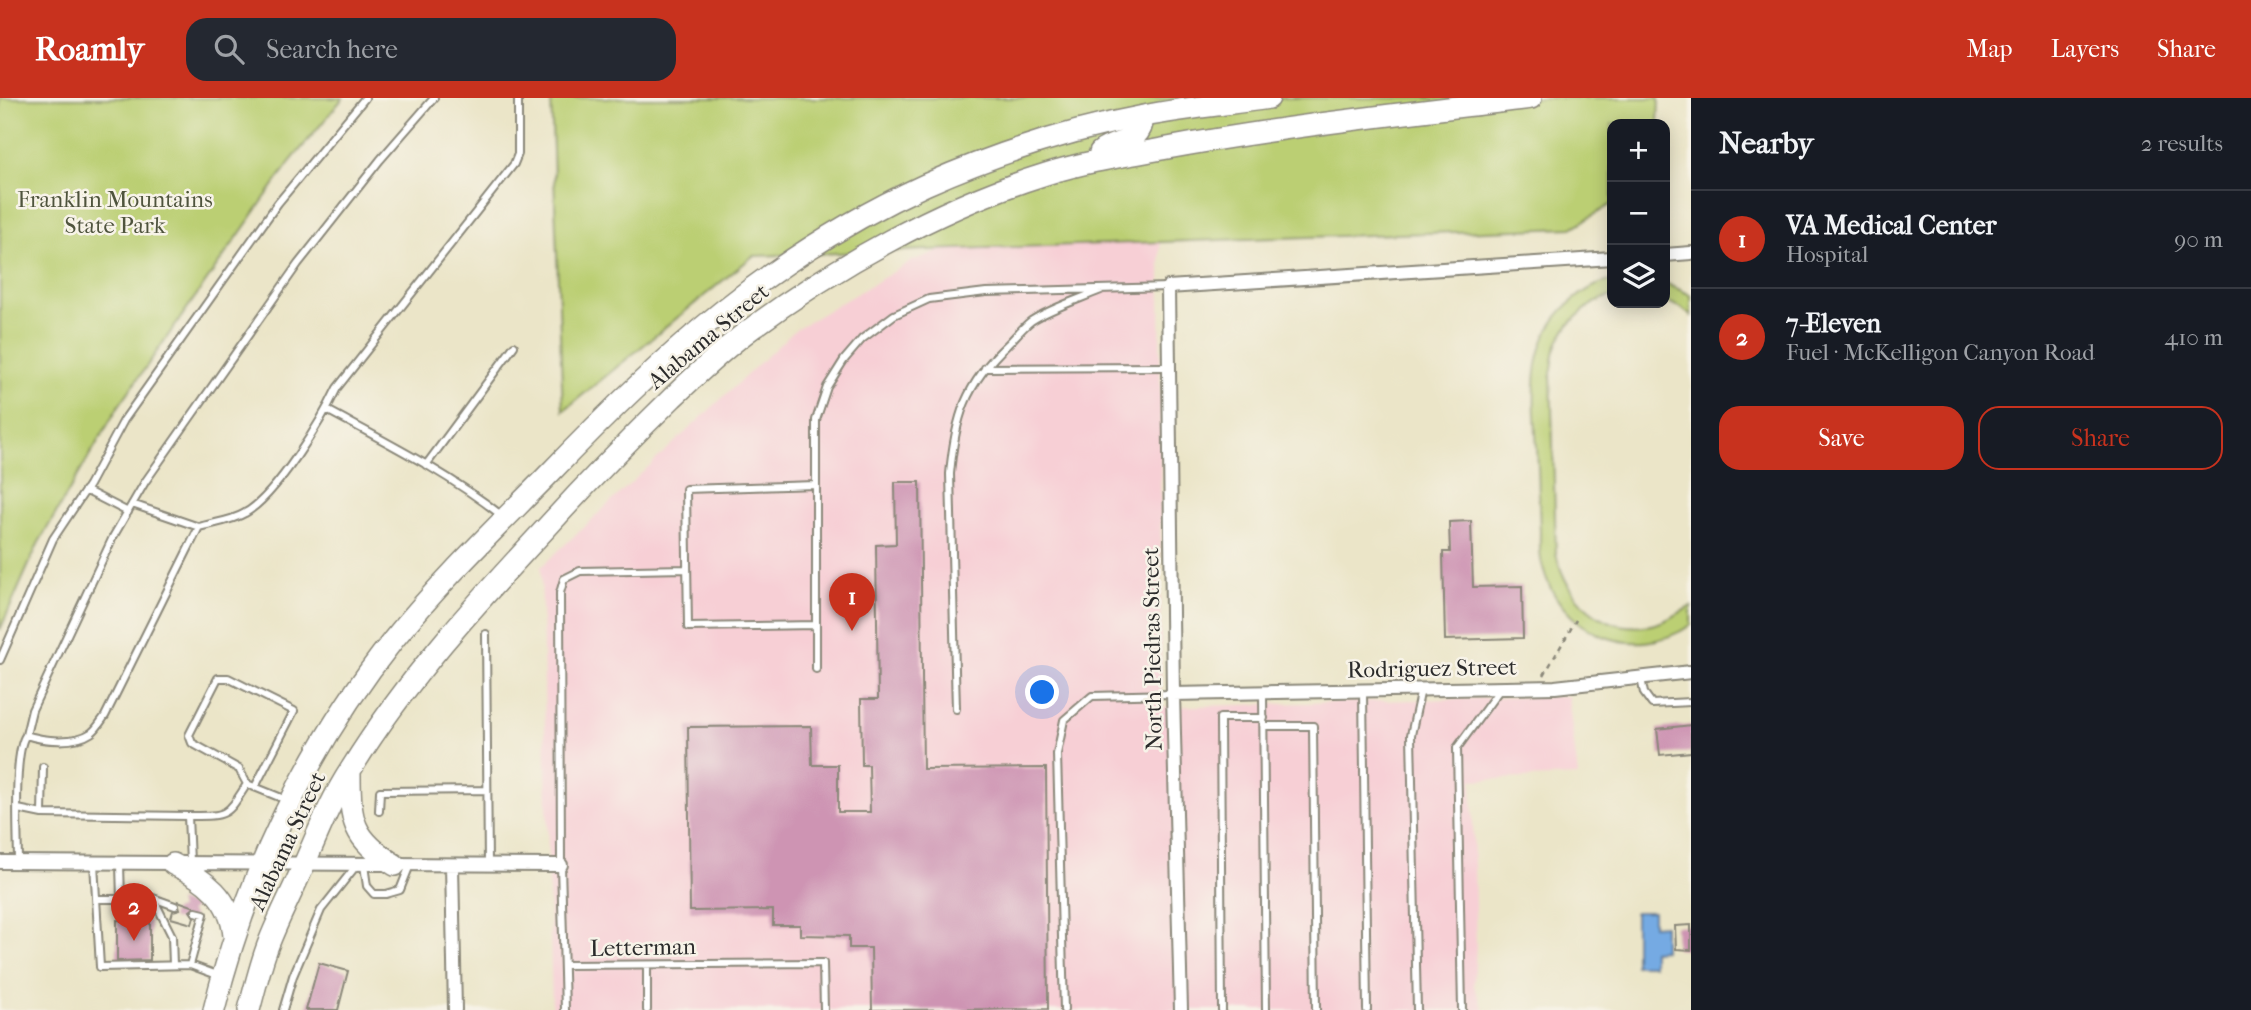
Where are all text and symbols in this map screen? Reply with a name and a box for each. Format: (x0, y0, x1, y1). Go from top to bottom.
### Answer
search box (186, 18, 676, 81)
text: Roamly (35, 30, 144, 69)
icon: search (210, 30, 248, 68)
text: Search here (266, 34, 398, 65)
text: Map (1967, 35, 2013, 63)
text: Layers (2051, 35, 2119, 63)
text: Share (2157, 35, 2216, 63)
map controls (1607, 119, 1670, 308)
button: + (1607, 119, 1670, 182)
text: Nearby (1719, 126, 1814, 161)
text: 2 results (2141, 130, 2223, 157)
button: − (1607, 182, 1670, 245)
park label: Franklin Mountains State Park (17, 186, 213, 239)
text: VA Medical Center (1786, 210, 1997, 241)
text: 1 (1738, 226, 1746, 253)
text: 90 m (2174, 226, 2223, 253)
text: Hospital (1786, 241, 1868, 268)
button: layers (1607, 245, 1670, 308)
street label: Alabama Street (641, 278, 774, 396)
text: 7-Eleven (1786, 308, 1881, 339)
text: 2 (1736, 324, 1748, 351)
text: 410 m (2165, 324, 2223, 351)
text: Fuel · McKelligon Canyon Road (1786, 339, 2095, 366)
button: Save (1719, 406, 1964, 470)
button: Share (1978, 406, 2223, 470)
street label: North Piedras Street (1137, 547, 1168, 751)
pin: 1 (829, 573, 875, 631)
street label: Rodriguez Street (1347, 654, 1517, 683)
your location (1025, 675, 1059, 709)
street label: Alabama Street (243, 768, 331, 916)
pin: 2 (111, 883, 157, 941)
street label: Letterman (590, 933, 697, 962)

